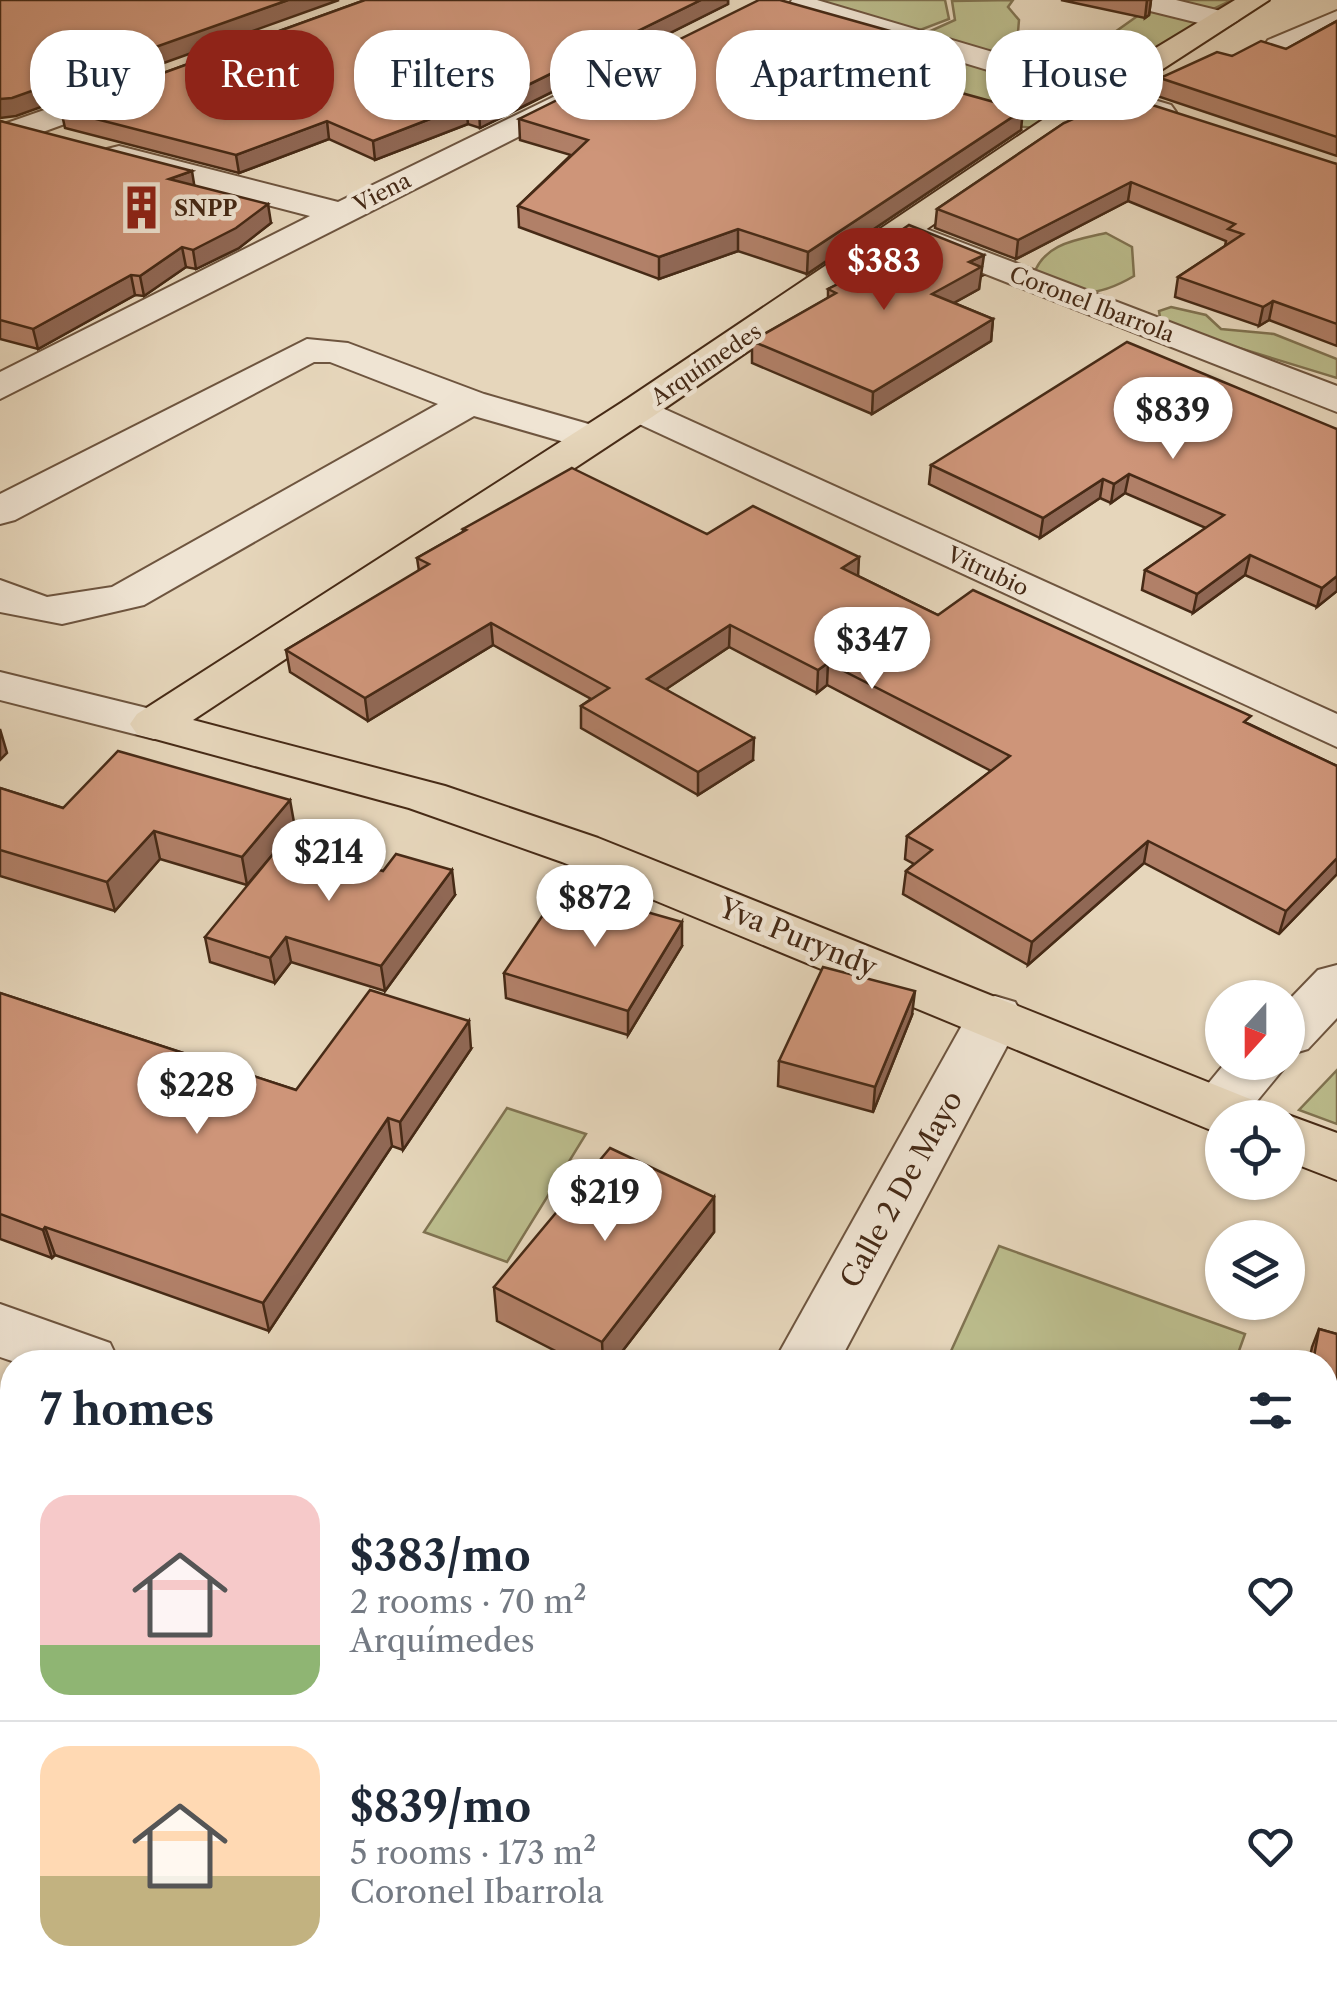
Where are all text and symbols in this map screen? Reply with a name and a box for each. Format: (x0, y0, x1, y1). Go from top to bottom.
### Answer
chip: Buy (30, 30, 165, 120)
chip: Rent (185, 30, 334, 120)
chip: Filters (354, 30, 530, 120)
chip: New (550, 30, 696, 120)
chip: Apartment (716, 30, 966, 120)
chip: House (986, 30, 1163, 120)
street label: Viena (348, 167, 416, 219)
building icon: SNPP (117, 184, 165, 232)
place label: SNPP (174, 195, 237, 222)
pin: $383 (825, 228, 943, 313)
text: $383 (847, 241, 921, 280)
street label: Coronel Ibarrola (1006, 261, 1178, 348)
street label: Arquímedes (645, 318, 766, 412)
pin: $839 (1114, 377, 1232, 462)
text: $839 (1136, 390, 1210, 429)
street label: Vitrubio (942, 540, 1033, 602)
pin: $347 (813, 607, 931, 692)
text: $347 (836, 620, 908, 659)
pin: $214 (270, 819, 388, 904)
text: $214 (294, 832, 364, 871)
pin: $872 (536, 865, 654, 950)
text: $872 (558, 878, 632, 917)
street label: Yva Puryndy (713, 890, 882, 984)
north arrow (1205, 980, 1305, 1080)
map controls (1205, 980, 1305, 1320)
pin: $228 (138, 1052, 256, 1137)
text: $228 (159, 1065, 235, 1104)
street label: Calle 2 De Mayo (833, 1085, 969, 1293)
button: locate (1205, 1100, 1305, 1200)
pin: $219 (546, 1159, 664, 1244)
text: $219 (570, 1172, 640, 1211)
button: layers (1205, 1220, 1305, 1320)
icon: filters (1243, 1383, 1298, 1438)
text: 7 homes (40, 1384, 214, 1436)
text: $383/mo (350, 1530, 531, 1582)
icon: home (120, 1535, 240, 1655)
icon: heart (1243, 1568, 1298, 1623)
text: 2 rooms · 70 m² (350, 1582, 586, 1621)
text: Arquímedes (350, 1621, 535, 1660)
text: $839/mo (350, 1781, 531, 1833)
icon: home (120, 1786, 240, 1906)
icon: heart (1243, 1819, 1298, 1874)
text: 5 rooms · 173 m² (350, 1833, 596, 1872)
text: Coronel Ibarrola (350, 1872, 604, 1911)

